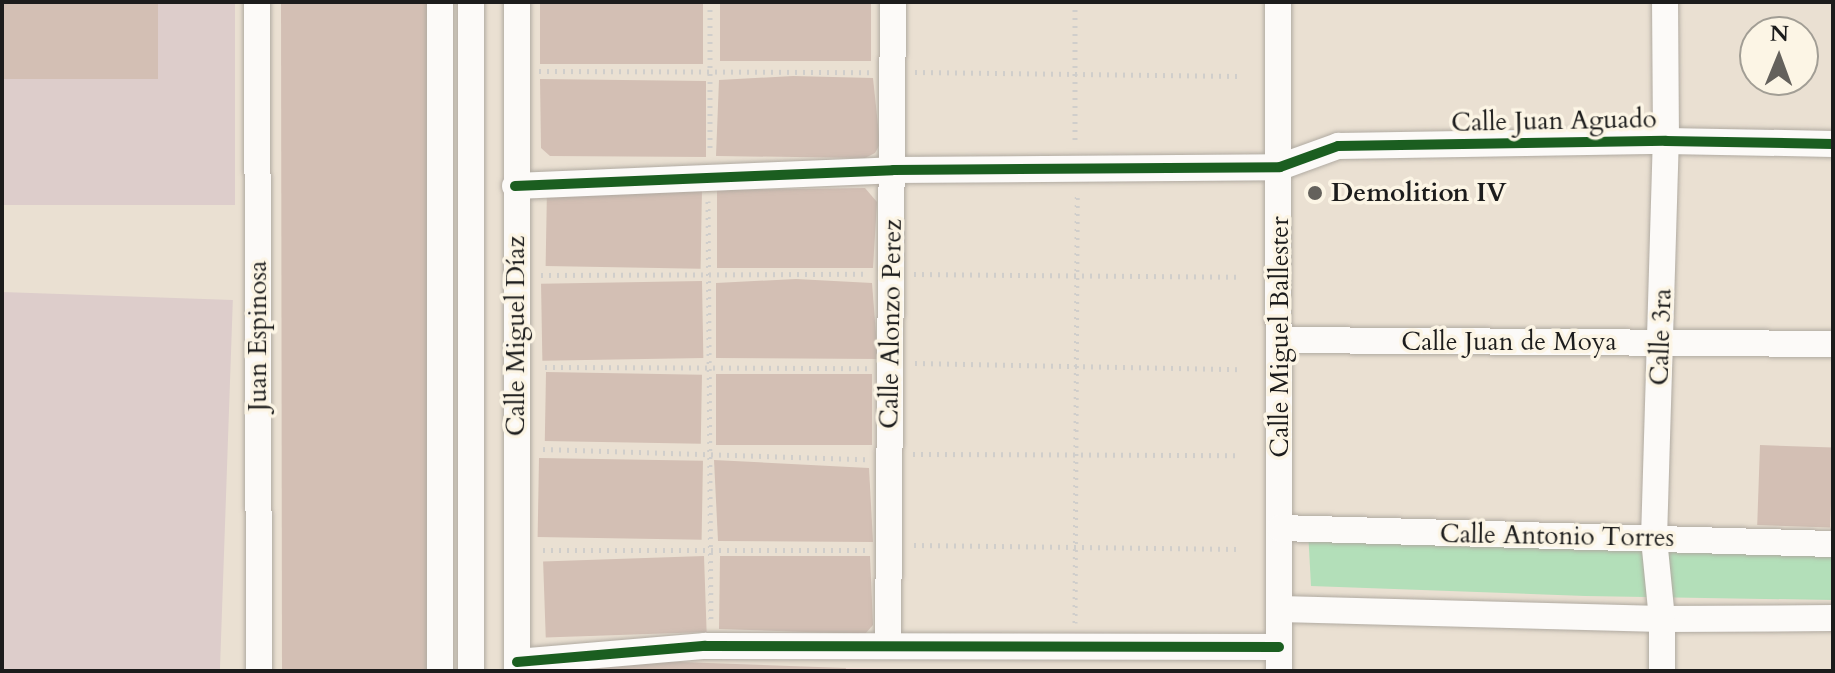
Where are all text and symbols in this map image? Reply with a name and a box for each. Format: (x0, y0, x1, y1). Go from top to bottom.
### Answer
north arrow (1739, 16, 1819, 96)
text: N (1770, 19, 1789, 49)
street label: Calle Juan Aguado (1451, 104, 1657, 138)
place label: Demolition IV (1331, 177, 1507, 209)
marker: Demolition IV (1306, 184, 1324, 202)
street label: Calle Miguel Ballester (1264, 216, 1296, 458)
street label: Calle Alonzo Perez (874, 219, 908, 429)
street label: Calle Miguel Díaz (500, 236, 532, 436)
street label: Juan Espinosa (242, 261, 274, 411)
street label: Calle 3ra (1644, 288, 1678, 386)
street label: Calle Juan de Moya (1401, 326, 1617, 358)
street label: Calle Antonio Torres (1440, 518, 1674, 554)

